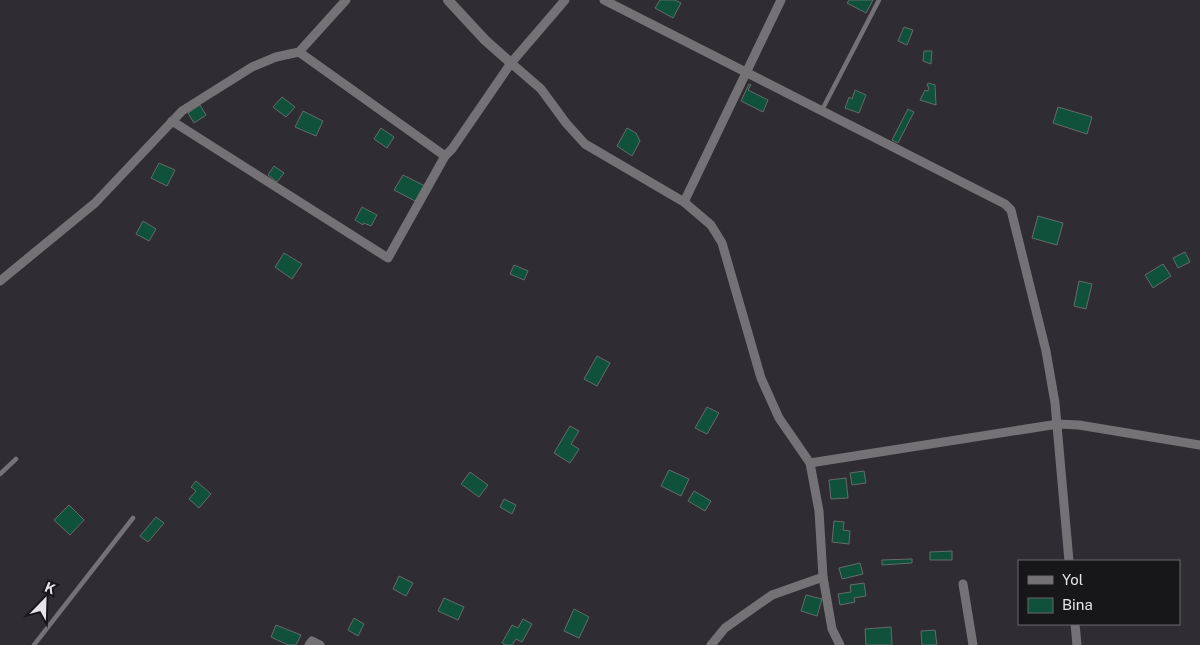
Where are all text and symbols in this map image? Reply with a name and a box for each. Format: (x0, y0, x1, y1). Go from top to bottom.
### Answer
legend (1018, 560, 1180, 625)
text: Yol (1062, 571, 1083, 588)
north arrow (20, 575, 70, 625)
text: K (42, 579, 58, 597)
text: Bina (1062, 596, 1093, 613)

